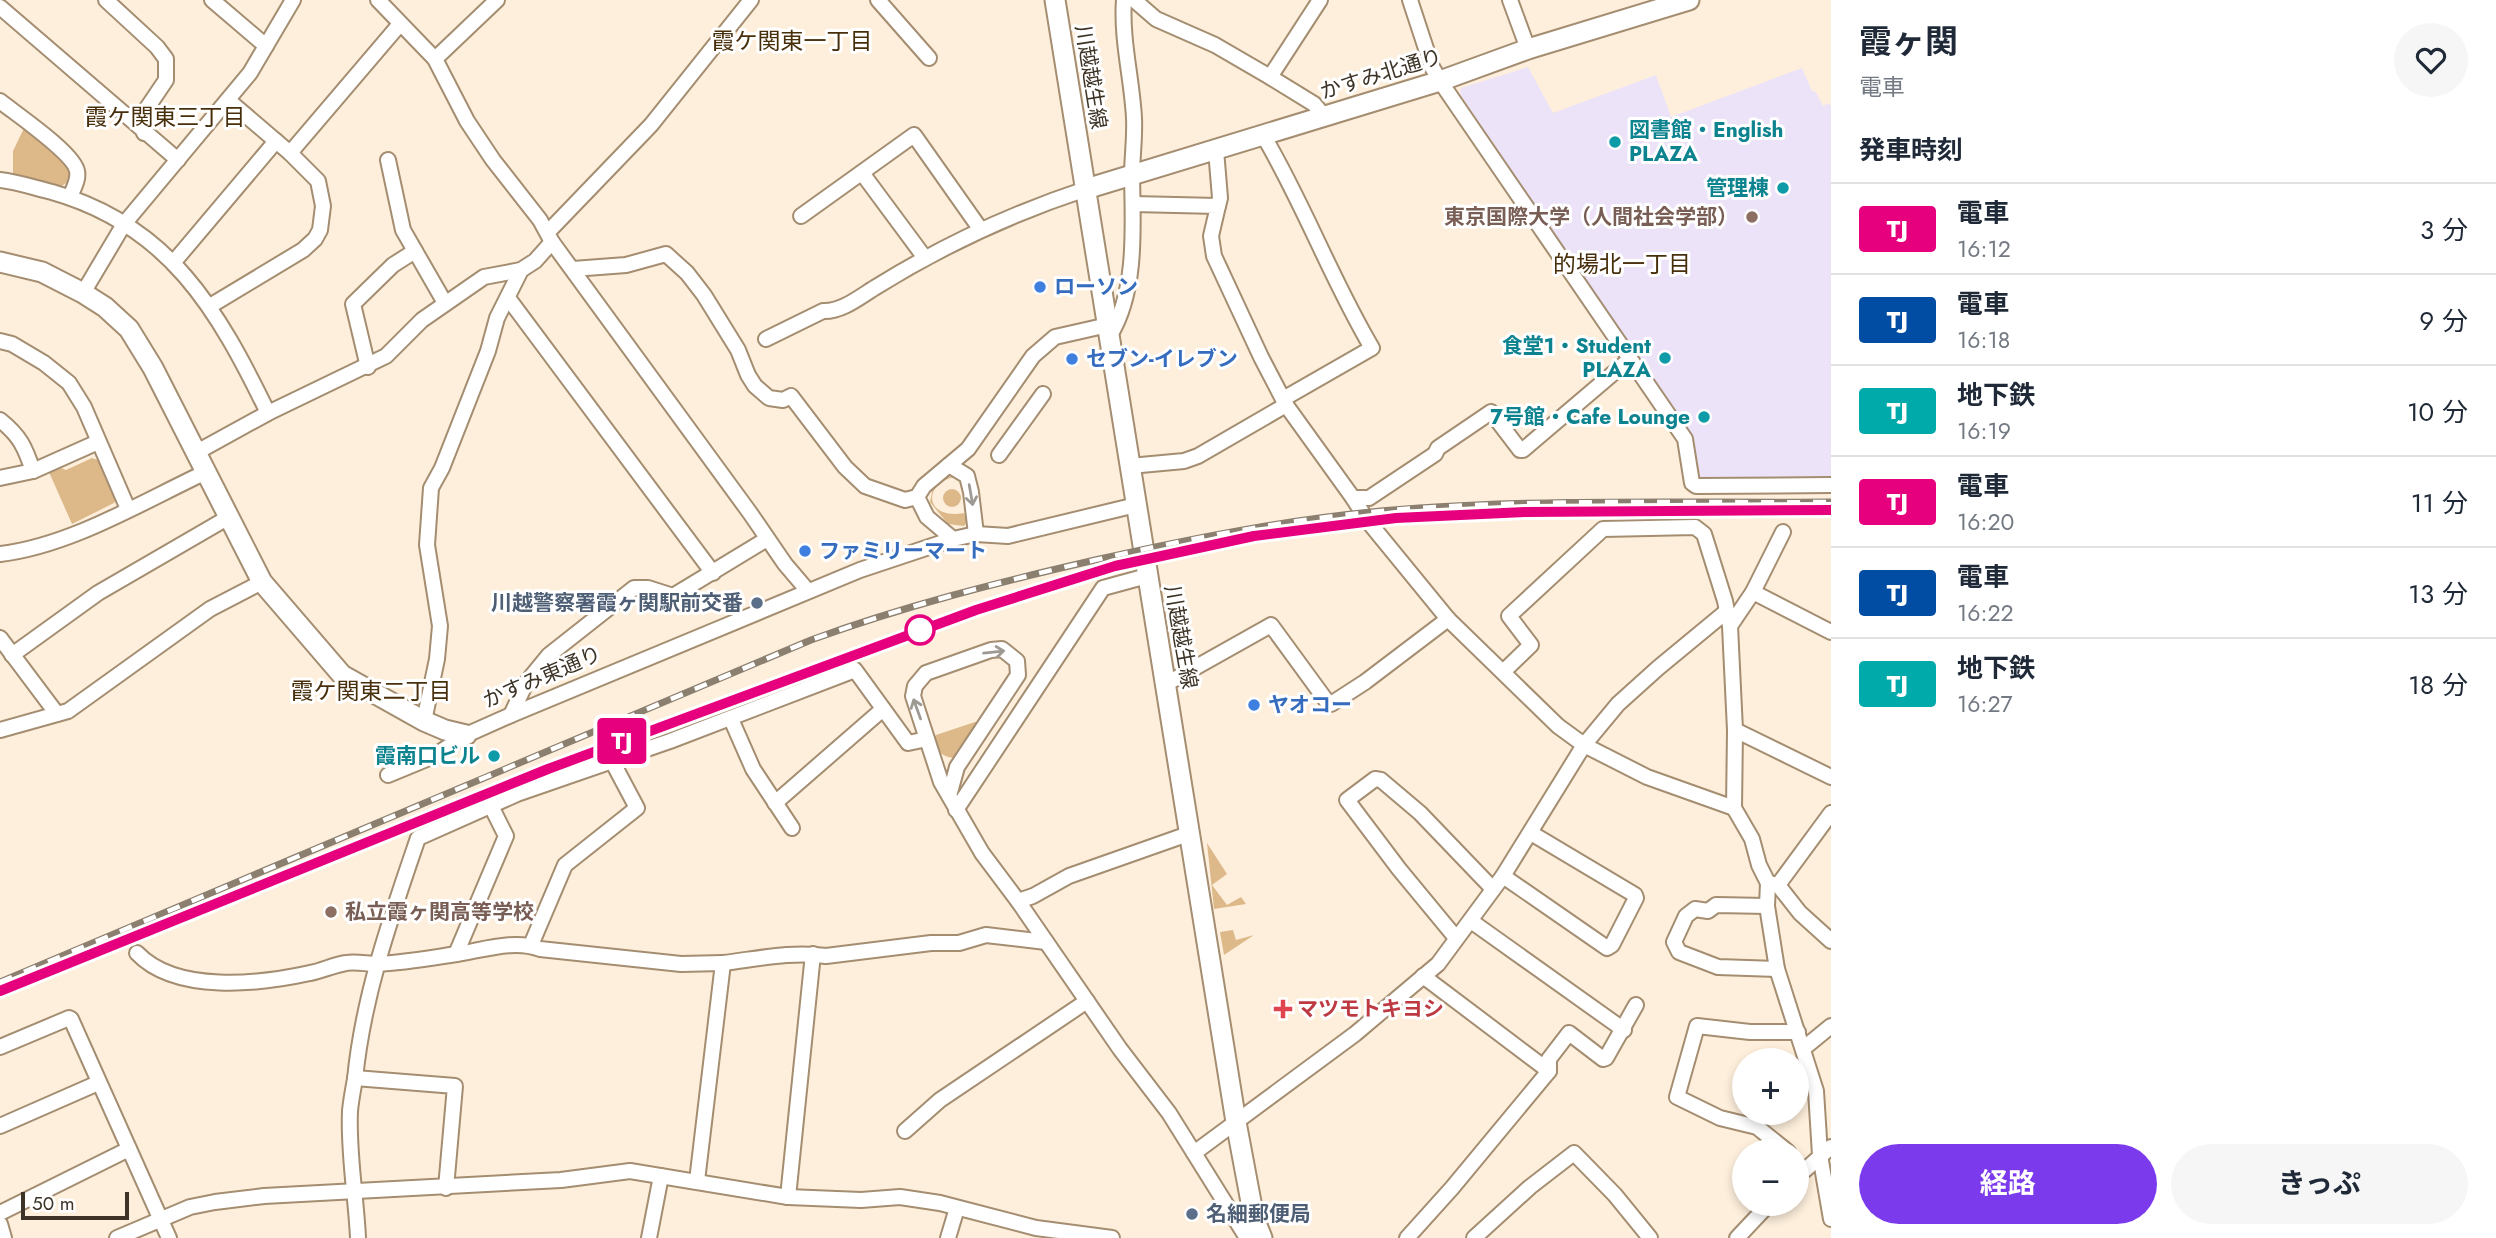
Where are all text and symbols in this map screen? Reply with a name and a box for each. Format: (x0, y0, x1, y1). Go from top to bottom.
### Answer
text: 霞ヶ関 (1859, 18, 1958, 65)
street label: 川越越生線 (1068, 23, 1114, 131)
button: heart (2394, 23, 2468, 97)
district label: 霞ケ関東一丁目 (712, 24, 873, 58)
street label: かすみ北通り (1316, 41, 1446, 107)
text: 電車 (1859, 70, 1905, 104)
district label: 霞ケ関東三丁目 (85, 100, 246, 134)
place label: 図書館・English PLAZA (1629, 115, 1784, 169)
text: 発車時刻 (1859, 131, 1963, 169)
marker: 図書館・English PLAZA (1607, 134, 1623, 150)
place label: 管理棟 (1706, 173, 1769, 203)
marker: 管理棟 (1775, 180, 1791, 196)
text: 電車 (1957, 194, 2009, 232)
place label: 東京国際大学（人間社会学部） (1444, 202, 1738, 232)
marker: 東京国際大学（人間社会学部） (1744, 209, 1760, 225)
text: TJ (1887, 211, 1908, 246)
text: 3 分 (2420, 211, 2468, 249)
text: 16:12 (1957, 232, 2011, 266)
district label: 的場北一丁目 (1553, 247, 1691, 281)
place label: ローソン (1054, 272, 1138, 302)
marker: ローソン (1032, 279, 1048, 295)
text: 電車 (1957, 285, 2009, 323)
text: TJ (1887, 302, 1908, 337)
text: 9 分 (2419, 302, 2468, 340)
text: 16:18 (1957, 323, 2010, 357)
place label: 食堂1・Student PLAZA (1502, 331, 1652, 385)
place label: セブン-イレブン (1086, 344, 1238, 374)
marker: 食堂1・Student PLAZA (1657, 350, 1673, 366)
marker: セブン-イレブン (1064, 351, 1080, 367)
text: 地下鉄 (1957, 376, 2035, 414)
text: TJ (1887, 393, 1908, 428)
text: 10 分 (2407, 393, 2468, 431)
place label: 7号館・Cafe Lounge (1490, 402, 1690, 432)
marker: 7号館・Cafe Lounge (1696, 409, 1712, 425)
text: 16:19 (1957, 414, 2011, 448)
text: 電車 (1957, 467, 2009, 505)
one-way arrow (965, 483, 978, 506)
text: TJ (1887, 484, 1908, 519)
text: 11 分 (2411, 484, 2468, 522)
text: 16:20 (1957, 505, 2014, 539)
place label: ファミリーマート (819, 536, 987, 566)
marker: ファミリーマート (797, 543, 813, 559)
text: 電車 (1957, 558, 2009, 596)
text: TJ (1887, 575, 1908, 610)
text: 13 分 (2408, 575, 2468, 613)
street label: 川越越生線 (1157, 583, 1205, 691)
place label: 川越警察署霞ヶ関駅前交番 (491, 588, 743, 618)
marker: 川越警察署霞ヶ関駅前交番 (749, 595, 765, 611)
text: 16:22 (1957, 596, 2014, 630)
unlabelled marker (905, 615, 935, 645)
street label: かすみ東通り (478, 639, 606, 715)
one-way arrow (982, 645, 1004, 658)
text: 地下鉄 (1957, 649, 2035, 687)
text: TJ (1887, 666, 1908, 701)
text: 18 分 (2408, 666, 2468, 704)
district label: 霞ケ関東二丁目 (291, 674, 452, 708)
text: 16:27 (1957, 687, 2013, 721)
place label: ヤオコー (1268, 690, 1352, 720)
marker: ヤオコー (1246, 697, 1262, 713)
one-way arrow (910, 699, 922, 721)
line badge: TJ (590, 718, 654, 764)
text: TJ (611, 723, 633, 758)
place label: 霞南口ビル (375, 741, 480, 771)
marker: 霞南口ビル (486, 748, 502, 764)
place label: 私立霞ヶ関高等学校 (345, 897, 534, 927)
marker: 私立霞ヶ関高等学校 (323, 904, 339, 920)
place label: マツモトキヨシ (1297, 994, 1444, 1024)
marker: マツモトキヨシ (1275, 1001, 1291, 1017)
map controls (1732, 1048, 1809, 1216)
button: + (1732, 1048, 1809, 1125)
button: − (1732, 1139, 1809, 1216)
button: 経路 (1859, 1144, 2157, 1224)
button: きっぷ (2171, 1144, 2468, 1224)
scale bar (21, 1189, 130, 1221)
text: 50 m (32, 1190, 75, 1217)
place label: 名細郵便局 (1206, 1199, 1311, 1229)
marker: 名細郵便局 (1184, 1206, 1200, 1222)

